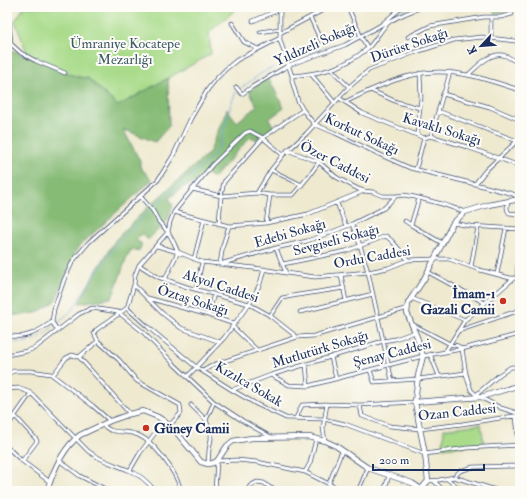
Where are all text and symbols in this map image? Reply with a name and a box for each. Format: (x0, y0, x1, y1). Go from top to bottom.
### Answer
street label: Yıldızeli Sokağı (271, 18, 359, 70)
street label: Dürüst Sokağı (368, 24, 450, 66)
north arrow (461, 26, 501, 66)
park label: Ümraniye Kocatepe Mezarlığı (70, 35, 180, 68)
text: K (464, 43, 480, 56)
street label: Korkut Sokağı (322, 109, 402, 159)
street label: Kavaklı Sokağı (401, 109, 484, 149)
street label: Özer Caddesi (297, 137, 373, 187)
street label: Edebi Sokağı (252, 215, 328, 251)
street label: Sevgiseli Sokağı (291, 220, 381, 260)
street label: Ordu Caddesi (332, 242, 412, 272)
street label: Akyol Caddesi (180, 265, 261, 307)
street label: Öztaş Sokağı (155, 281, 231, 319)
place label: İmam-ı Gazali Camii (420, 284, 495, 318)
marker: İmam-ı Gazali Camii (498, 296, 508, 306)
street label: Mutlutürk Sokağı (270, 326, 370, 372)
street label: Şenay Caddesi (351, 335, 433, 372)
street label: Kızılca Sokak (212, 358, 286, 410)
street label: Ozan Caddesi (417, 399, 497, 425)
place label: Güney Camii (154, 420, 230, 438)
marker: Güney Camii (141, 423, 151, 433)
scale bar (373, 446, 484, 472)
text: 200 m (379, 453, 410, 468)

